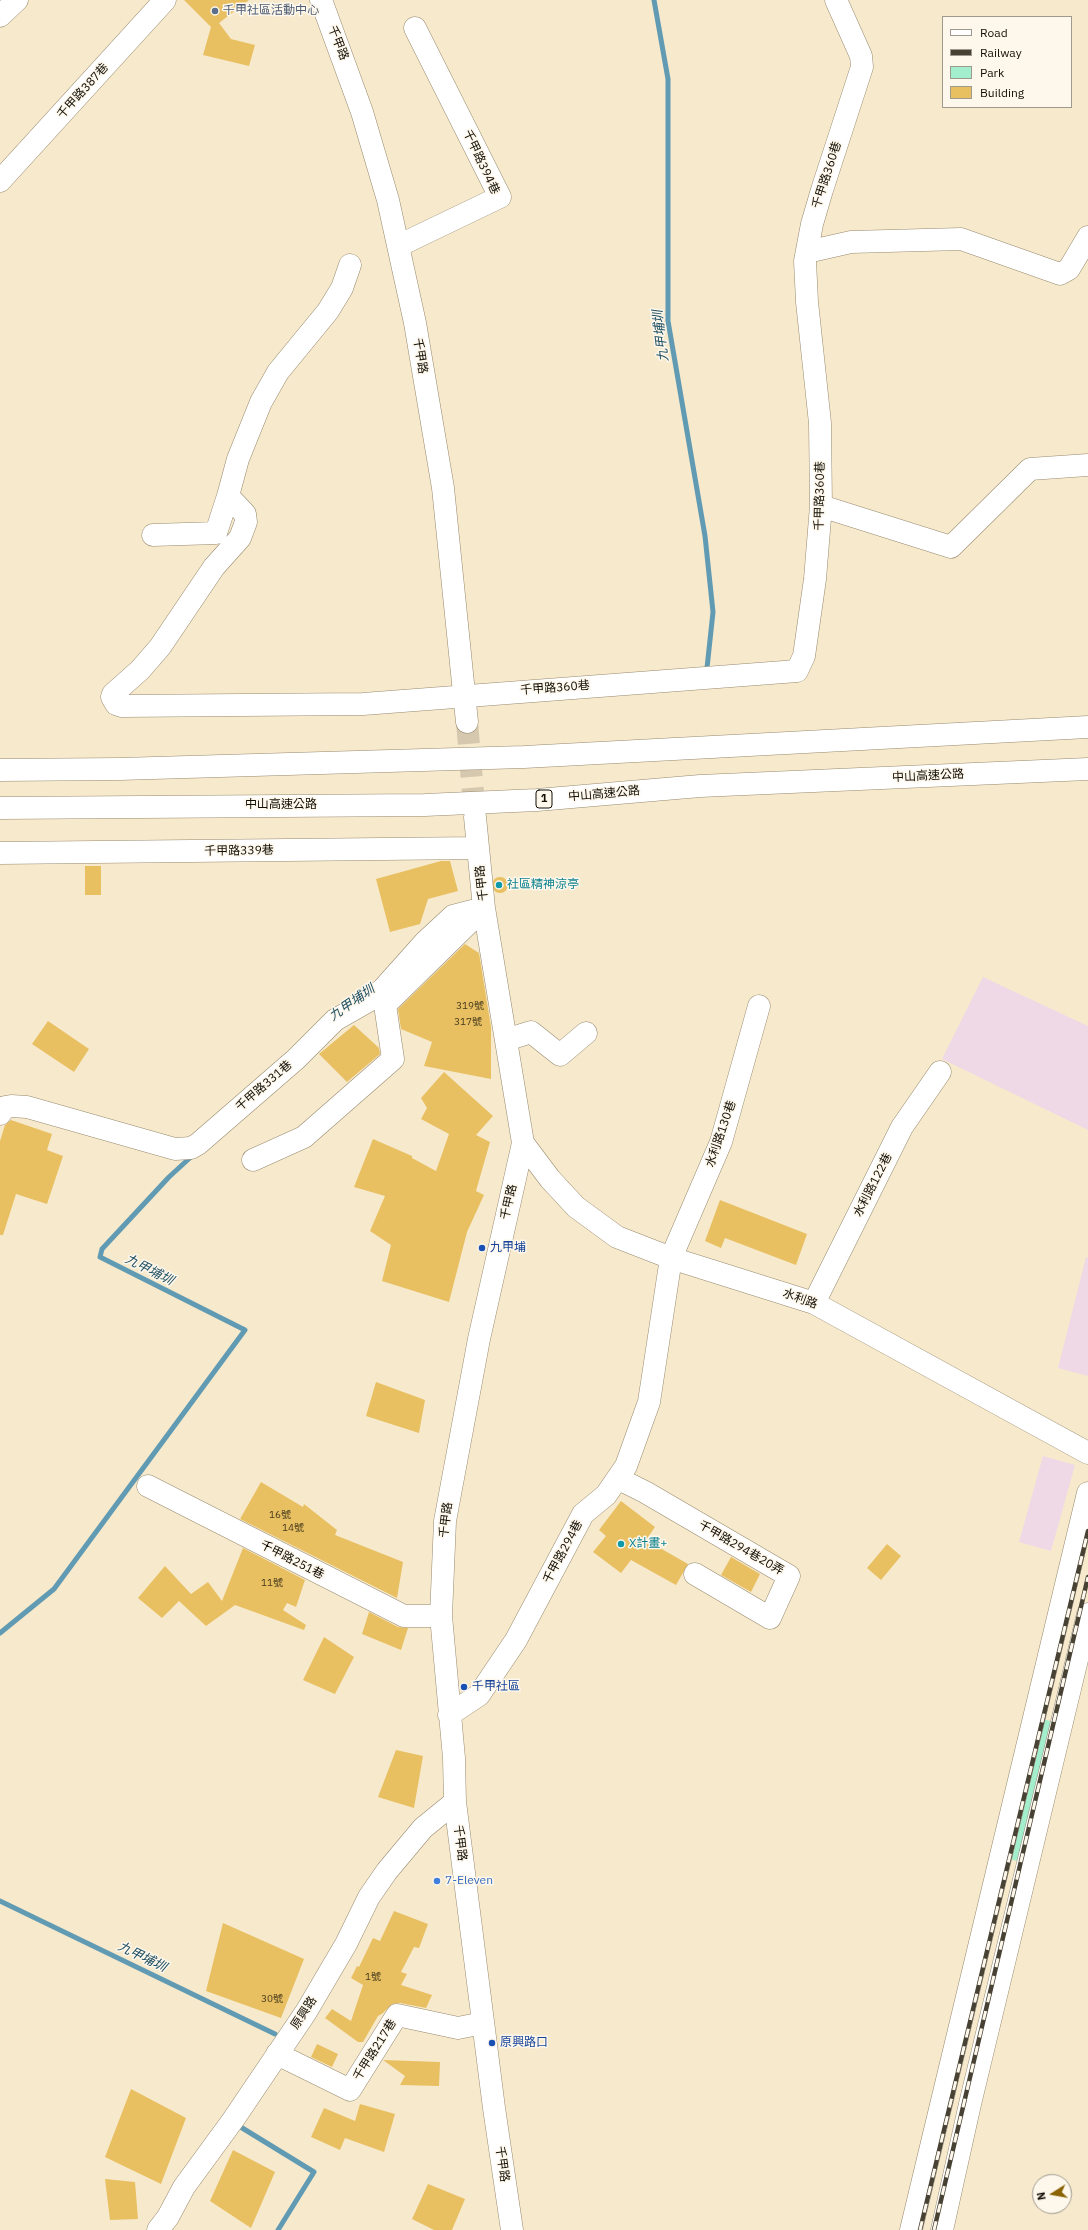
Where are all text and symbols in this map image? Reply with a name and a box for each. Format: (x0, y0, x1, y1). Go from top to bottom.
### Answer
place label: 千甲社區活動中心 (223, 4, 319, 18)
marker: 千甲社區活動中心 (210, 6, 220, 16)
legend (942, 16, 1072, 108)
street label: 千甲路 (325, 24, 351, 62)
text: Road (980, 25, 1008, 40)
text: Railway (980, 45, 1022, 60)
street label: 千甲路387巷 (54, 60, 112, 122)
text: Park (980, 65, 1004, 80)
text: Building (980, 85, 1024, 100)
street label: 千甲路394巷 (460, 127, 502, 197)
street label: 千甲路360巷 (809, 140, 845, 210)
water label: 九甲埔圳 (650, 309, 672, 363)
street label: 千甲路 (410, 337, 430, 375)
street label: 千甲路360巷 (812, 461, 828, 531)
street label: 千甲路360巷 (520, 678, 590, 698)
street label: 中山高速公路 (892, 767, 964, 785)
street label: 中山高速公路 (568, 784, 640, 804)
road number: 1 (536, 790, 552, 808)
street label: 中山高速公路 (245, 798, 317, 812)
street label: 千甲路339巷 (204, 843, 274, 859)
street label: 千甲路 (473, 864, 491, 902)
place label: 社區精神涼亭 (507, 878, 579, 892)
marker: 社區精神涼亭 (494, 880, 504, 890)
water label: 九甲埔圳 (326, 982, 378, 1024)
house number: 319號 (456, 1000, 484, 1012)
house number: 317號 (454, 1016, 482, 1028)
street label: 千甲路331巷 (233, 1058, 295, 1114)
street label: 水利路130巷 (703, 1099, 739, 1169)
street label: 水利路122巷 (851, 1151, 895, 1219)
street label: 千甲路 (498, 1183, 520, 1221)
place label: 九甲埔 (490, 1241, 526, 1255)
marker: 九甲埔 (477, 1243, 487, 1253)
water label: 九甲埔圳 (122, 1251, 176, 1289)
street label: 水利路 (781, 1286, 819, 1312)
street label: 千甲路 (437, 1501, 455, 1539)
house number: 16號 (269, 1509, 291, 1521)
street label: 千甲路294巷 (540, 1518, 586, 1586)
street label: 千甲路294巷20弄 (696, 1518, 786, 1578)
house number: 14號 (282, 1522, 304, 1534)
place label: X計畫+ (629, 1537, 668, 1551)
street label: 千甲路251巷 (258, 1538, 326, 1582)
marker: X計畫+ (616, 1539, 626, 1549)
house number: 11號 (261, 1577, 283, 1589)
place label: 千甲社區 (472, 1680, 520, 1694)
marker: 千甲社區 (459, 1682, 469, 1692)
street label: 千甲路 (451, 1824, 469, 1862)
place label: 7-Eleven (445, 1874, 493, 1888)
marker: 7-Eleven (432, 1876, 442, 1886)
water label: 九甲埔圳 (115, 1939, 169, 1975)
house number: 1號 (365, 1971, 381, 1983)
house number: 30號 (261, 1993, 283, 2005)
street label: 原興路 (288, 1994, 320, 2032)
street label: 千甲路217巷 (350, 2017, 400, 2083)
place label: 原興路口 (500, 2036, 548, 2050)
marker: 原興路口 (487, 2038, 497, 2048)
street label: 千甲路 (492, 2145, 512, 2183)
north arrow (1032, 2174, 1072, 2214)
text: N (1034, 2191, 1049, 2201)

